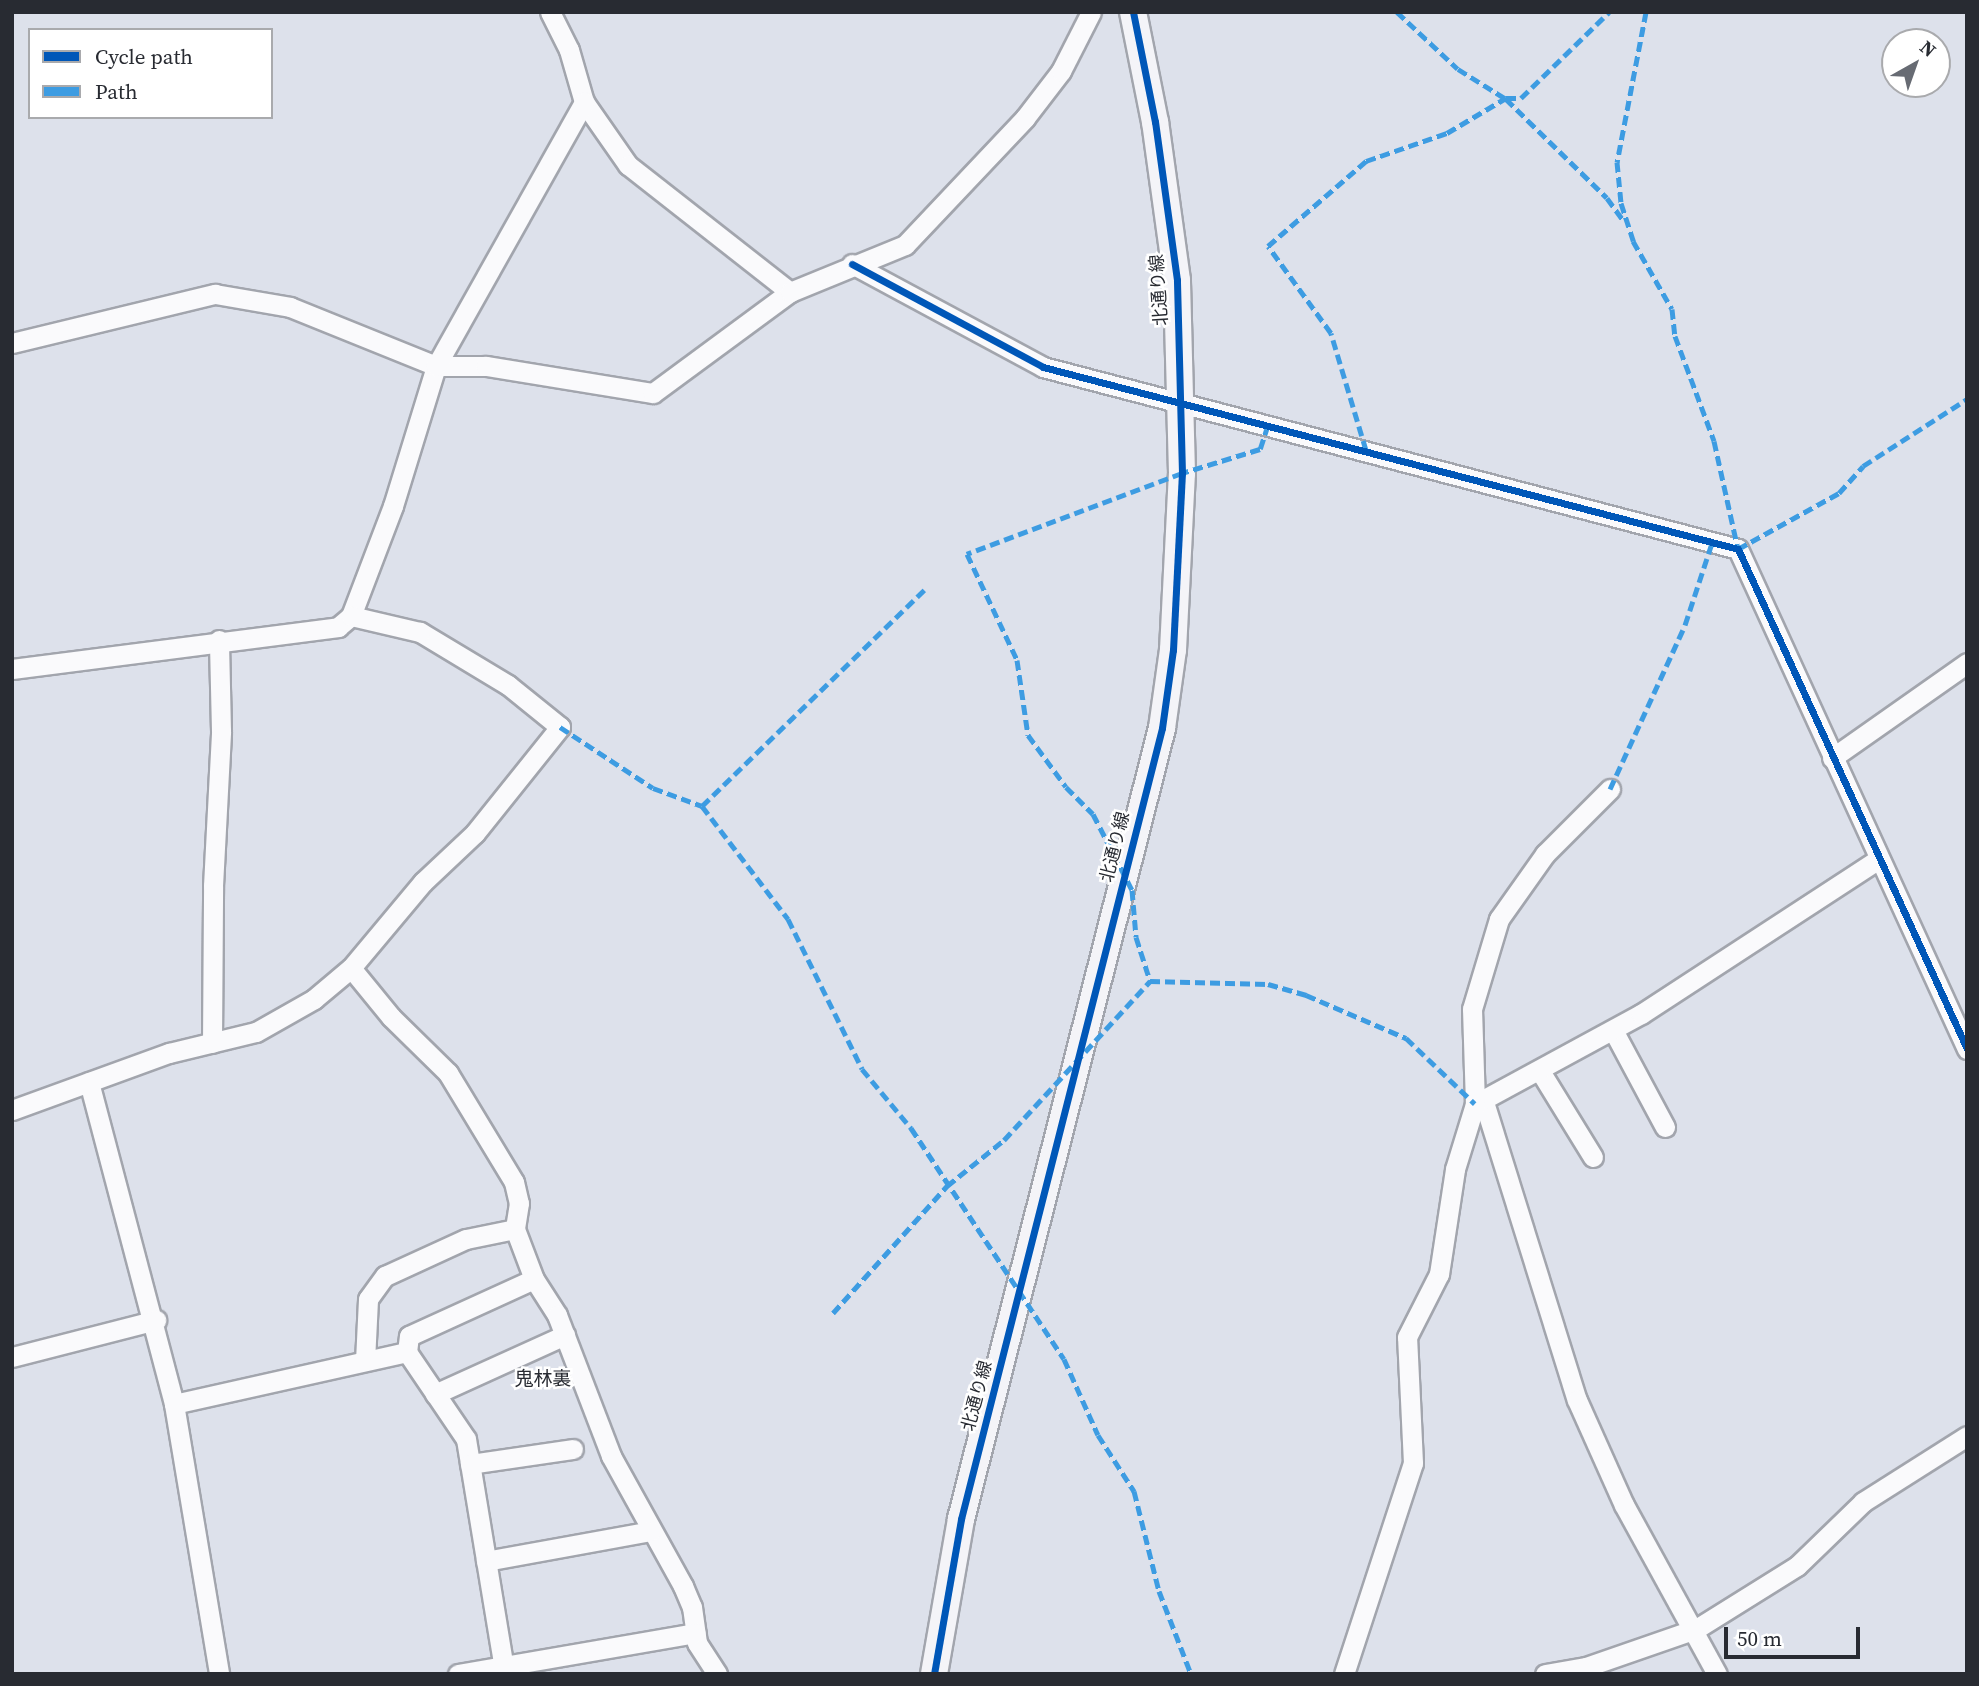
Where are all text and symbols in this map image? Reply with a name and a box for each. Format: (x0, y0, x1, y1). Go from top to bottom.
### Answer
legend (28, 28, 273, 119)
north arrow (1881, 28, 1951, 98)
text: N (1915, 34, 1942, 63)
text: Cycle path (95, 42, 193, 71)
text: Path (95, 77, 138, 106)
street label: 北通り線 (1146, 253, 1172, 327)
street label: 北通り線 (1096, 809, 1134, 885)
street label: 北通り線 (957, 1358, 997, 1434)
district label: 鬼林裏 (515, 1368, 571, 1390)
scale bar (1727, 1612, 1864, 1656)
text: 50 m (1737, 1624, 1782, 1653)

